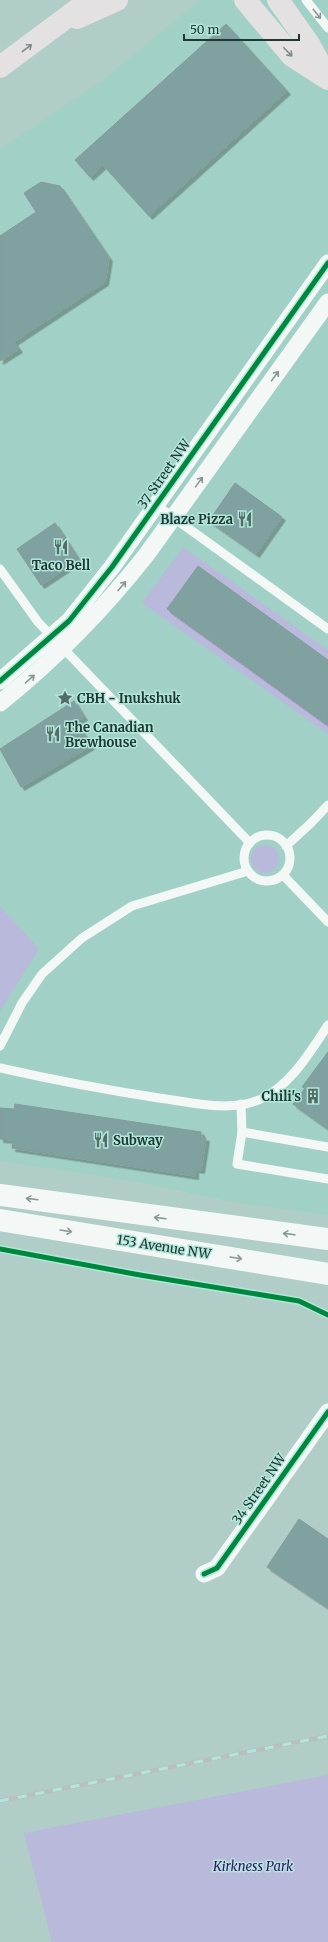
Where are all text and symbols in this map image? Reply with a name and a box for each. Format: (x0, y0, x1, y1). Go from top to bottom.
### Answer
one-way arrow (312, 9, 321, 20)
scale bar (184, 16, 299, 42)
text: 50 m (190, 22, 219, 37)
one-way arrow (21, 44, 32, 52)
one-way arrow (283, 47, 293, 57)
one-way arrow (271, 371, 279, 382)
street label: 37 Street NW (134, 435, 195, 512)
one-way arrow (195, 477, 203, 488)
restaurant icon: Blaze Pizza (236, 510, 254, 528)
place label: Blaze Pizza (160, 511, 233, 528)
restaurant icon: Taco Bell (52, 538, 70, 556)
place label: Taco Bell (32, 557, 90, 574)
one-way arrow (117, 581, 126, 592)
one-way arrow (25, 674, 35, 683)
place icon: CBH - Inukshuk (56, 689, 74, 707)
place label: CBH - Inukshuk (77, 690, 181, 707)
place label: The Canadian Brewhouse (65, 719, 154, 751)
restaurant icon: The Canadian Brewhouse (44, 725, 62, 743)
building icon: Chili's (304, 1087, 322, 1105)
place label: Chili's (262, 1088, 301, 1105)
restaurant icon: Subway (92, 1131, 110, 1149)
place label: Subway (113, 1132, 163, 1149)
one-way arrow (26, 1195, 39, 1203)
one-way arrow (154, 1214, 167, 1222)
one-way arrow (59, 1227, 72, 1235)
one-way arrow (283, 1230, 296, 1238)
street label: 153 Avenue NW (116, 1231, 213, 1263)
one-way arrow (229, 1254, 242, 1262)
street label: 34 Street NW (228, 1450, 290, 1528)
park label: Kirkness Park (212, 1858, 293, 1875)

